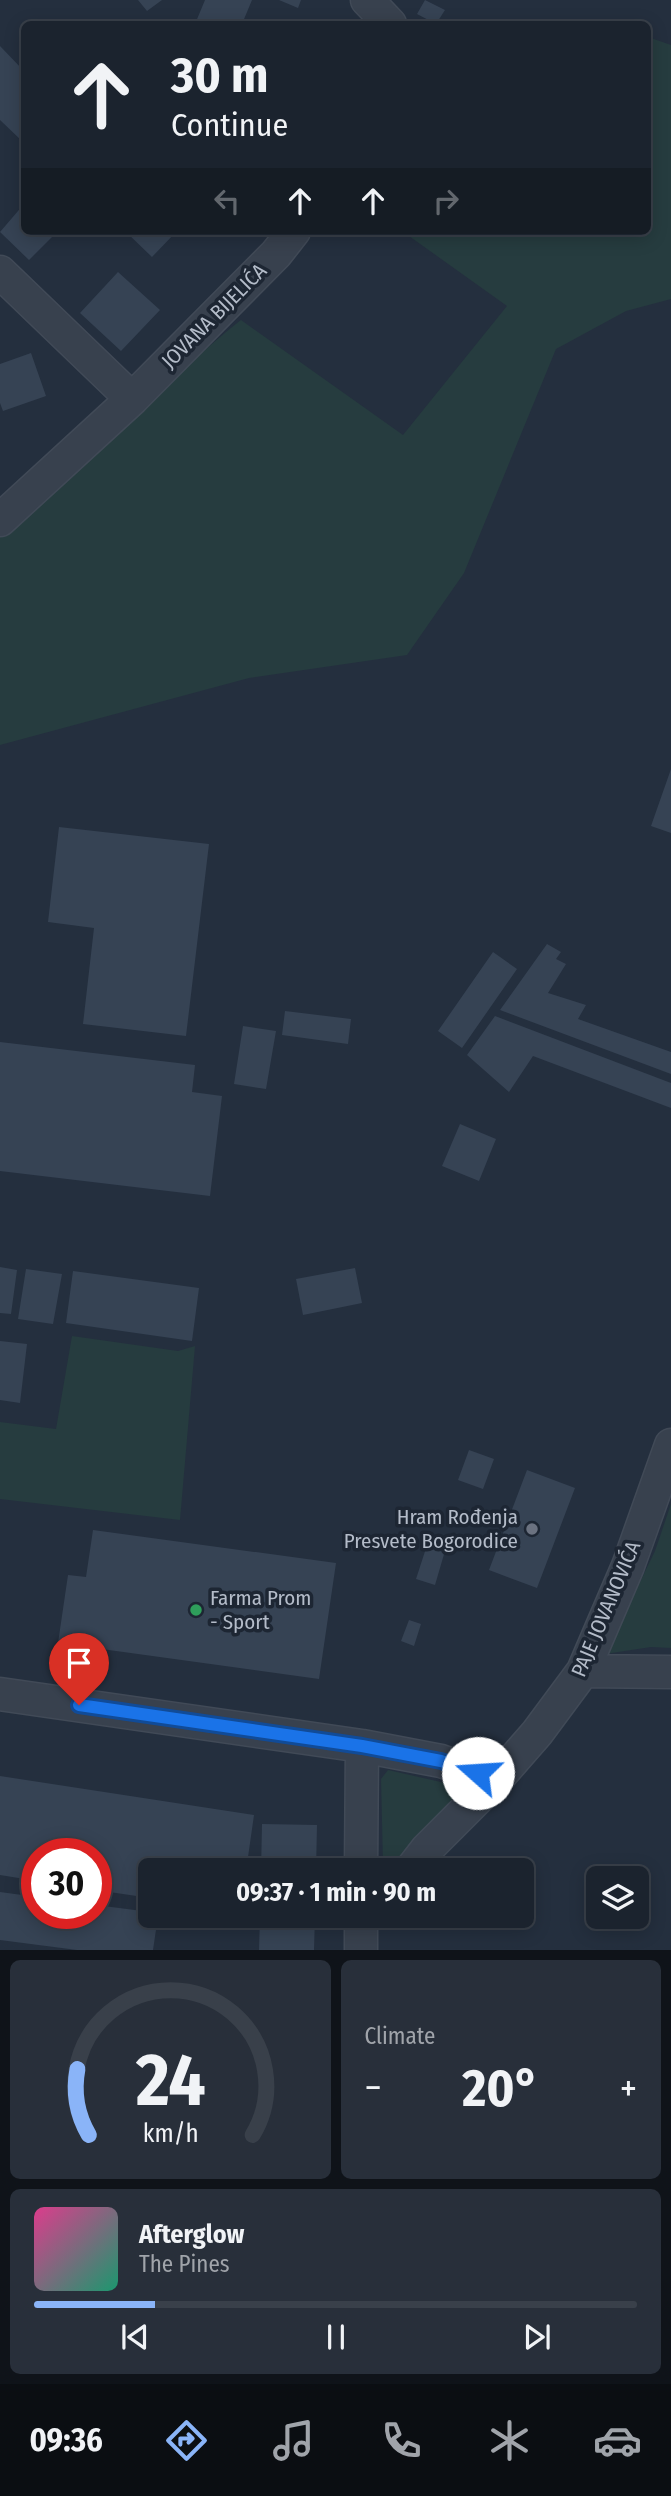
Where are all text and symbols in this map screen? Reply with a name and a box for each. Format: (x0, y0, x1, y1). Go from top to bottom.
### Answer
text: 30 m (171, 46, 269, 105)
icon: ahead (56, 49, 147, 140)
text: Continue (171, 106, 288, 144)
icon: left (208, 182, 246, 220)
icon: ahead (281, 182, 319, 220)
icon: ahead (354, 182, 392, 220)
icon: right (427, 182, 465, 220)
street label: JOVANA BIJELIĆA (156, 258, 272, 374)
place label: Hram Rođenja Presvete Bogorodice (344, 1504, 518, 1554)
marker: Hram Rođenja Presvete Bogorodice (524, 1521, 540, 1537)
street label: PAJE JOVANOVIĆA (566, 1537, 646, 1681)
place label: Farma Prom - Sport (210, 1585, 311, 1635)
marker: Farma Prom - Sport (188, 1602, 204, 1618)
pin (49, 1633, 109, 1705)
icon: arrive (60, 1644, 98, 1682)
position arrow (441, 1736, 515, 1810)
speed limit sign: 30 (21, 1838, 112, 1929)
map controls (586, 1866, 649, 1929)
button: layers (586, 1866, 649, 1929)
text: 09:37 · 1 min · 90 m (236, 1877, 436, 1908)
text: Climate (365, 2022, 435, 2050)
text: 24 (134, 2038, 205, 2125)
text: 20° (462, 2057, 539, 2120)
text: − (365, 2065, 382, 2111)
text: + (620, 2065, 637, 2111)
text: km/h (142, 2119, 198, 2149)
text: Afterglow (139, 2219, 244, 2250)
text: The Pines (139, 2250, 230, 2278)
icon: previous (116, 2318, 154, 2356)
icon: pause (317, 2318, 355, 2356)
icon: next (518, 2318, 556, 2356)
icon: directions (162, 2416, 211, 2465)
icon: music (269, 2416, 318, 2465)
icon: phone (377, 2416, 426, 2465)
icon: climate (485, 2416, 534, 2465)
icon: car (593, 2416, 642, 2465)
text: 09:36 (29, 2421, 103, 2459)

